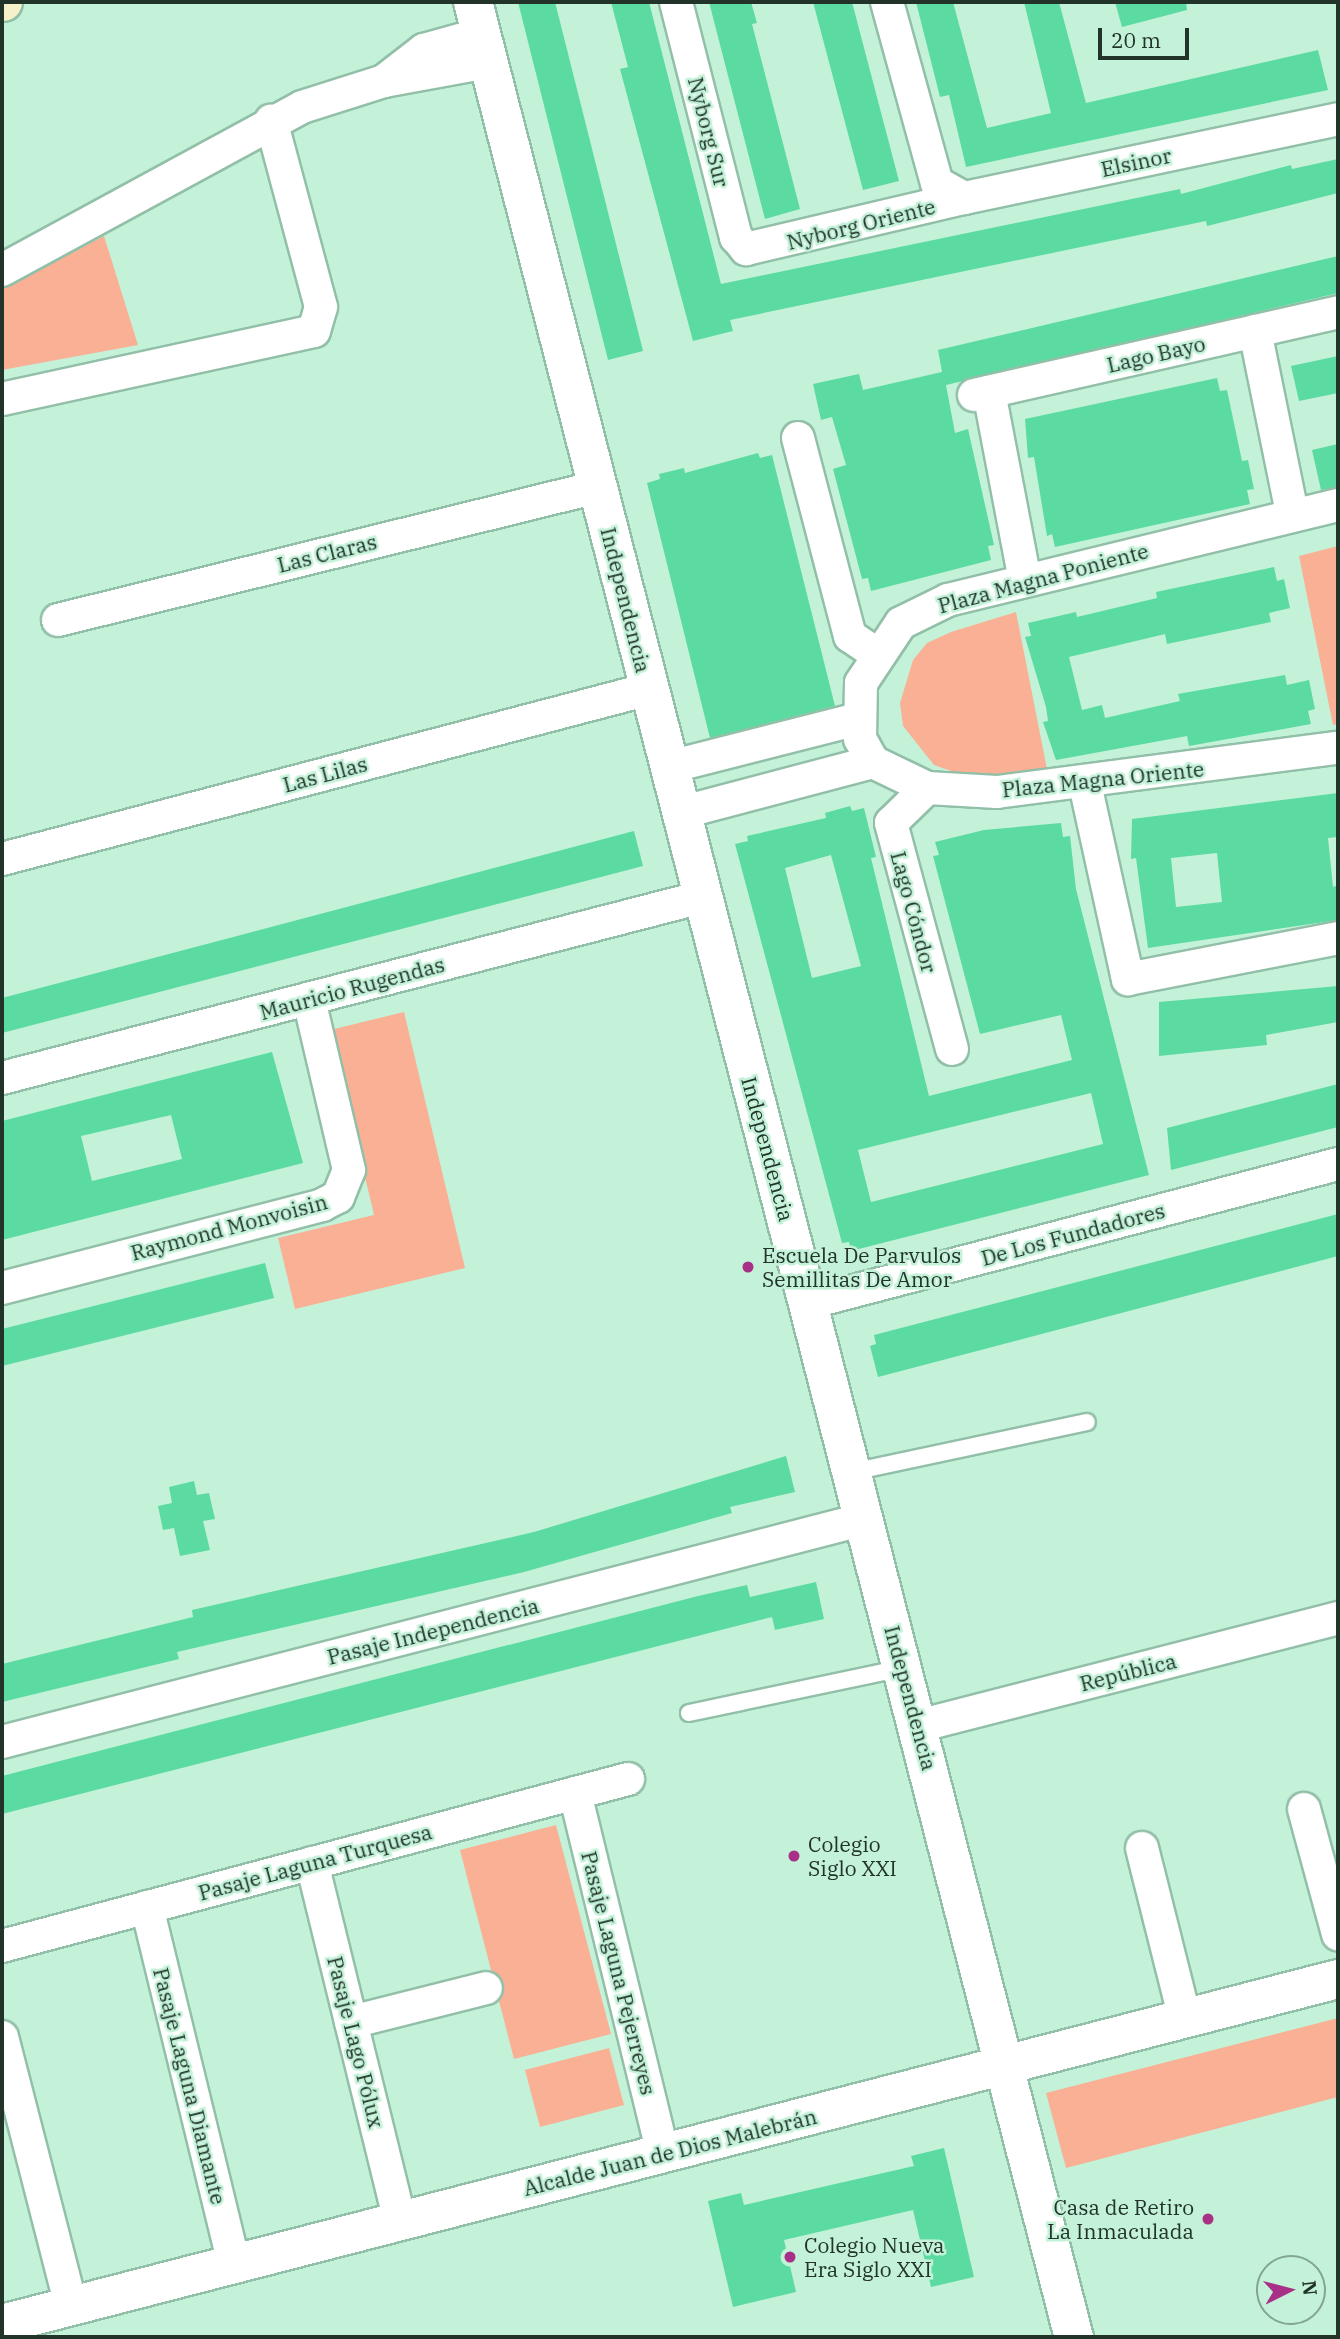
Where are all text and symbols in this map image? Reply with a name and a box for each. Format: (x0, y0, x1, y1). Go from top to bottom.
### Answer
scale bar (1102, 14, 1193, 58)
text: 20 m (1111, 26, 1161, 54)
street label: Nyborg Sur (683, 74, 735, 190)
street label: Elsinor (1099, 142, 1173, 182)
street label: Nyborg Oriente (784, 193, 938, 255)
street label: Lago Bayo (1104, 330, 1208, 378)
street label: Independencia (596, 525, 656, 675)
street label: Las Claras (275, 529, 379, 577)
street label: Plaza Magna Poniente (935, 538, 1151, 618)
street label: Las Lilas (280, 751, 370, 797)
street label: Plaza Magna Oriente (1001, 756, 1205, 802)
street label: Lago Cóndor (886, 849, 942, 975)
street label: Mauricio Rugendas (257, 951, 447, 1025)
street label: Independencia (737, 1074, 799, 1224)
street label: Raymond Monvoisin (128, 1189, 330, 1265)
street label: De Los Fundadores (978, 1197, 1168, 1271)
place label: Escuela De Parvulos Semillitas De Amor (762, 1242, 961, 1292)
marker: Escuela De Parvulos Semillitas De Amor (740, 1259, 756, 1275)
street label: Pasaje Independencia (325, 1592, 541, 1670)
street label: Independencia (880, 1623, 942, 1773)
street label: República (1077, 1648, 1179, 1696)
street label: Pasaje Laguna Turquesa (196, 1819, 434, 1905)
place label: Colegio Siglo XXI (808, 1831, 897, 1881)
street label: Pasaje Laguna Pejerreyes (576, 1848, 662, 2098)
marker: Colegio Siglo XXI (786, 1848, 802, 1864)
street label: Pasaje Lago Pólux (322, 1954, 390, 2130)
street label: Pasaje Laguna Diamante (148, 1965, 232, 2207)
street label: Alcalde Juan de Dios Malebrán (521, 2103, 819, 2201)
place label: Casa de Retiro La Inmaculada (1047, 2194, 1194, 2244)
marker: Casa de Retiro La Inmaculada (1200, 2211, 1216, 2227)
place label: Colegio Nueva Era Siglo XXI (804, 2232, 945, 2282)
marker: Colegio Nueva Era Siglo XXI (782, 2249, 798, 2265)
north arrow (1256, 2255, 1326, 2325)
text: N (1297, 2279, 1323, 2297)

